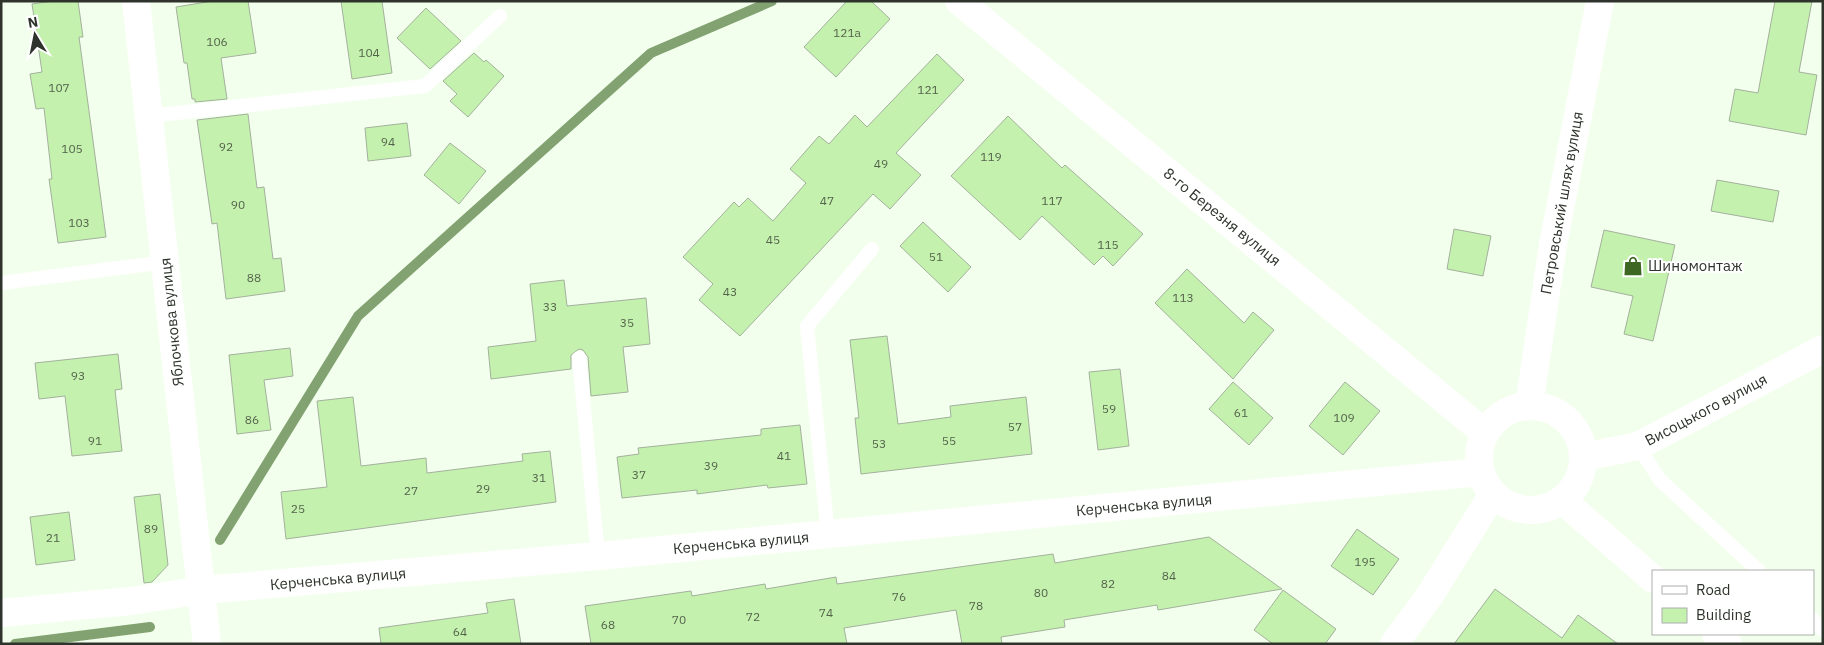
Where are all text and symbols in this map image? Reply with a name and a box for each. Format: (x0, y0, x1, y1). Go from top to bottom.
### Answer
north arrow (10, 10, 60, 60)
text: N (26, 12, 39, 32)
house number: 121а (833, 25, 862, 40)
house number: 106 (206, 34, 228, 49)
house number: 104 (358, 45, 380, 60)
house number: 107 (48, 80, 70, 95)
house number: 121 (917, 82, 939, 97)
street label: Петровський шлях вулиця (1536, 110, 1587, 296)
house number: 94 (381, 134, 395, 149)
house number: 92 (219, 139, 233, 154)
house number: 105 (61, 141, 83, 156)
house number: 119 (980, 149, 1002, 164)
house number: 49 (874, 156, 888, 171)
street label: 8-го Березня вулиця (1160, 163, 1285, 270)
house number: 47 (820, 193, 834, 208)
house number: 117 (1041, 193, 1063, 208)
house number: 90 (231, 197, 245, 212)
house number: 103 (68, 215, 90, 230)
house number: 45 (766, 232, 780, 247)
house number: 115 (1097, 237, 1119, 252)
house number: 51 (929, 249, 943, 264)
shop icon: Шиномонтаж (1622, 255, 1644, 277)
place label: Шиномонтаж (1648, 256, 1743, 275)
street label: Яблочкова вулиця (155, 257, 188, 387)
house number: 88 (247, 270, 261, 285)
house number: 43 (723, 284, 737, 299)
house number: 113 (1172, 290, 1194, 305)
house number: 33 (543, 299, 557, 314)
house number: 35 (620, 315, 634, 330)
house number: 93 (71, 368, 85, 383)
street label: Висоцького вулиця (1641, 369, 1770, 450)
house number: 59 (1102, 401, 1116, 416)
house number: 61 (1234, 405, 1248, 420)
house number: 109 (1333, 410, 1355, 425)
house number: 86 (245, 412, 259, 427)
house number: 57 (1008, 419, 1022, 434)
house number: 91 (88, 433, 102, 448)
house number: 55 (942, 433, 956, 448)
house number: 53 (872, 436, 886, 451)
house number: 41 (777, 448, 791, 463)
house number: 39 (704, 458, 718, 473)
house number: 37 (632, 467, 646, 482)
house number: 31 (532, 470, 546, 485)
house number: 29 (476, 481, 490, 496)
house number: 27 (404, 483, 418, 498)
street label: Керченська вулиця (1075, 489, 1213, 520)
house number: 25 (291, 501, 305, 516)
house number: 89 (144, 521, 158, 536)
street label: Керченська вулиця (672, 527, 810, 558)
house number: 21 (46, 530, 60, 545)
house number: 195 (1354, 554, 1376, 569)
street label: Керченська вулиця (269, 563, 407, 594)
house number: 84 (1162, 568, 1176, 583)
legend (1652, 570, 1814, 635)
house number: 82 (1101, 576, 1115, 591)
text: Road (1696, 580, 1731, 599)
house number: 80 (1034, 585, 1048, 600)
house number: 76 (892, 589, 906, 604)
house number: 78 (969, 598, 983, 613)
house number: 74 (819, 605, 833, 620)
text: Building (1696, 605, 1751, 624)
house number: 72 (746, 609, 760, 624)
house number: 70 (672, 612, 686, 627)
house number: 68 (601, 617, 615, 632)
house number: 64 (453, 624, 467, 639)

